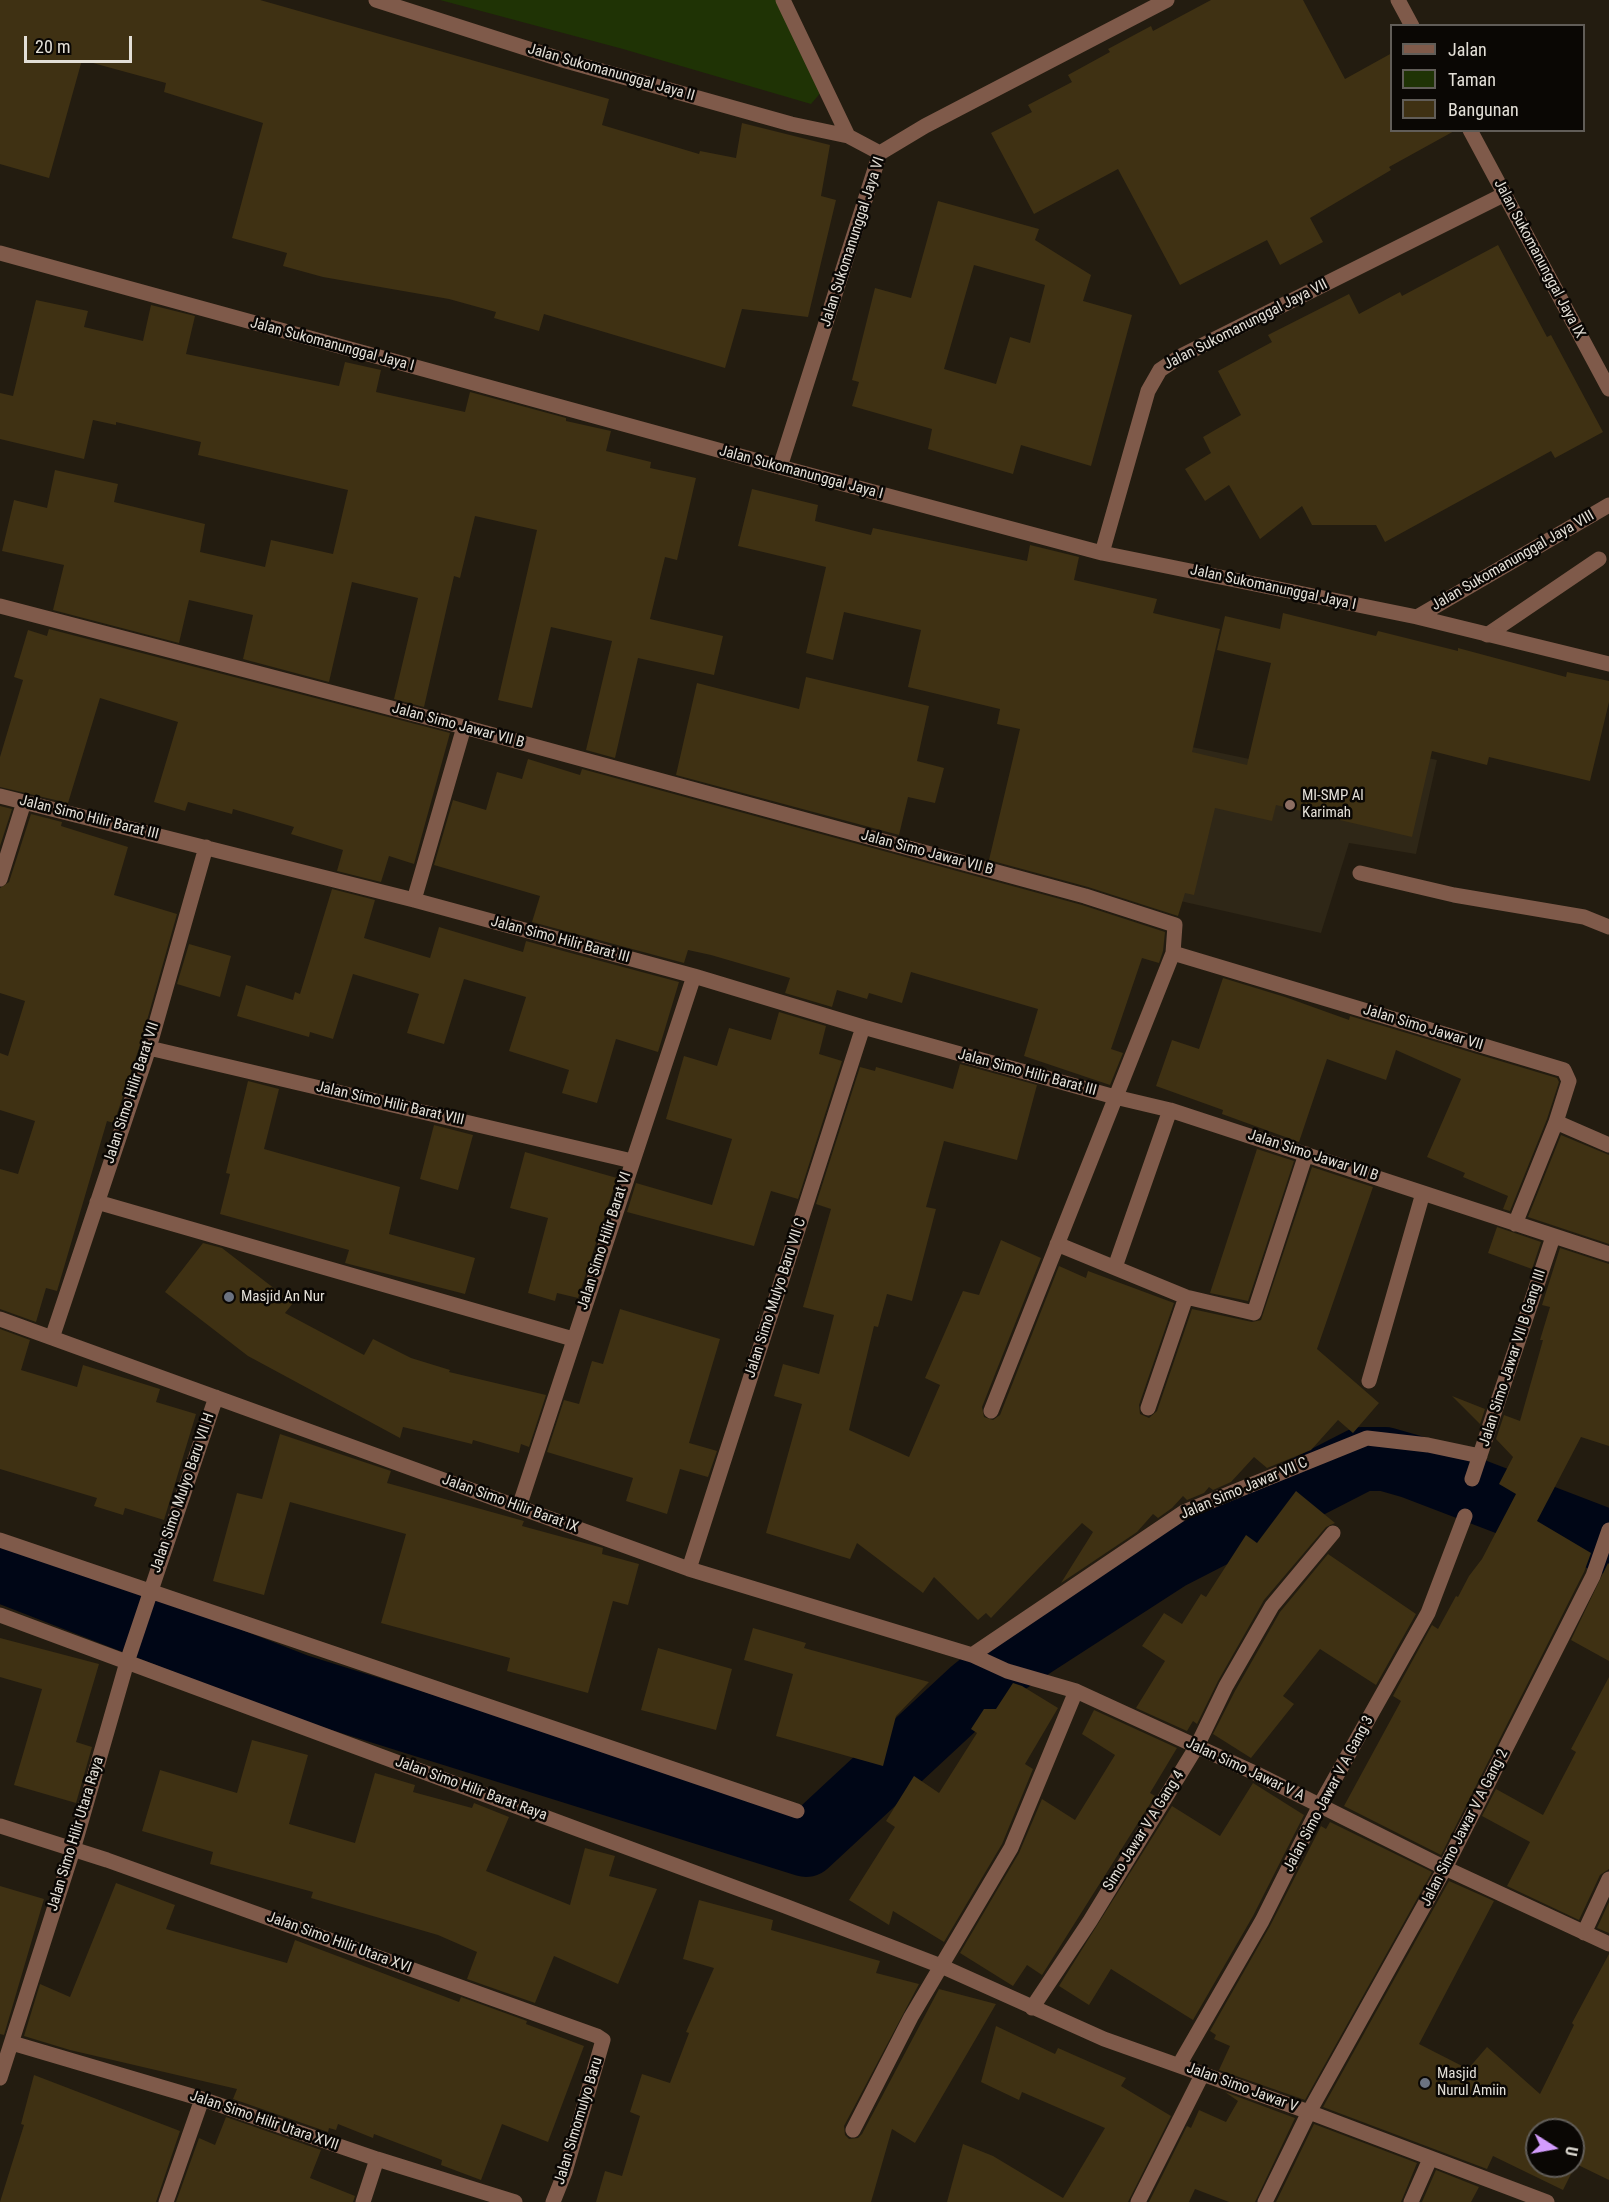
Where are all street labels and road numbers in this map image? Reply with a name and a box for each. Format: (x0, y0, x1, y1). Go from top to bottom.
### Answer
street label: Jalan Sukomanunggal Jaya II (525, 41, 697, 105)
street label: Jalan Sukomanunggal Jaya VI (817, 155, 889, 329)
street label: Jalan Sukomanunggal Jaya IX (1489, 176, 1589, 342)
street label: Jalan Sukomanunggal Jaya VII (1161, 276, 1331, 374)
street label: Jalan Sukomanunggal Jaya I (248, 314, 416, 376)
street label: Jalan Sukomanunggal Jaya I (717, 442, 885, 504)
street label: Jalan Sukomanunggal Jaya VIII (1428, 507, 1598, 615)
street label: Jalan Sukomanunggal Jaya I (1188, 562, 1358, 614)
street label: Jalan Simo Jawar VII B (390, 700, 526, 752)
street label: Jalan Simo Hilir Barat III (18, 792, 160, 844)
street label: Jalan Simo Jawar VII B (859, 827, 995, 879)
street label: Jalan Simo Hilir Barat III (489, 913, 631, 967)
street label: Jalan Simo Jawar VII (1361, 1001, 1485, 1055)
street label: Jalan Simo Hilir Barat VII (101, 1020, 163, 1166)
street label: Jalan Simo Hilir Barat III (956, 1046, 1098, 1100)
street label: Jalan Simo Hilir Barat VIII (314, 1078, 466, 1130)
street label: Jalan Simo Jawar VII B (1245, 1126, 1381, 1186)
street label: Jalan Simo Hilir Barat VI (574, 1170, 636, 1312)
street label: Jalan Simo Mulyo Baru VII C (742, 1216, 810, 1380)
street label: Jalan Simo Jawar VII B Gang III (1476, 1267, 1550, 1449)
street label: Jalan Simo Mulyo Baru VII H (147, 1411, 219, 1575)
street label: Jalan Simo Jawar VII C (1178, 1454, 1310, 1524)
street label: Jalan Simo Hilir Barat IX (439, 1471, 581, 1537)
street label: Jalan Simo Jawar V A Gang 3 (1280, 1713, 1378, 1875)
street label: Jalan Simo Jawar V A (1183, 1735, 1307, 1805)
street label: Jalan Simo Jawar V A Gang 2 (1417, 1746, 1513, 1910)
street label: Jalan Simo Hilir Barat Raya (393, 1753, 549, 1825)
street label: Jalan Simo Hilir Utara Raya (44, 1755, 108, 1913)
street label: Simo Jawar V A Gang 4 (1100, 1768, 1188, 1894)
street label: Jalan Simo Hilir Utara XVI (264, 1908, 414, 1978)
street label: Jalan Simomulyo Baru (551, 2055, 607, 2187)
street label: Jalan Simo Jawar V (1184, 2060, 1300, 2116)
street label: Jalan Simo Hilir Utara XVII (187, 2087, 341, 2155)

